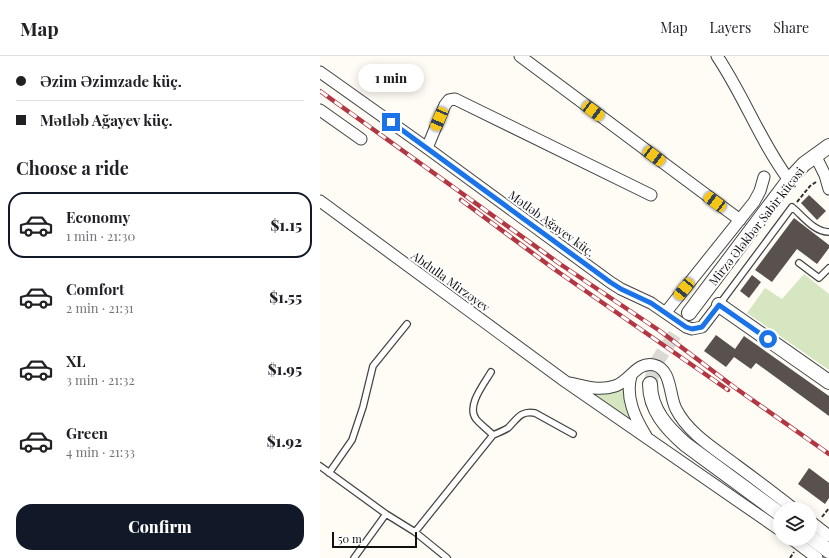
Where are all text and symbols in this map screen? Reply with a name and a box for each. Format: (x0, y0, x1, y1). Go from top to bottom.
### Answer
text: Map (20, 15, 59, 41)
text: Map (660, 18, 688, 37)
text: Layers (710, 18, 751, 37)
text: Share (773, 18, 809, 37)
callout: 1 min (358, 64, 424, 92)
text: 1 min (375, 69, 407, 86)
text: Əzim Əzimzade küç. (40, 71, 182, 91)
car (580, 99, 606, 123)
car (429, 106, 449, 132)
text: Mətləb Ağayev küç. (40, 110, 173, 130)
route end (382, 113, 400, 131)
car (641, 144, 667, 168)
text: Choose a ride (16, 156, 129, 180)
street label: Mirzə Ələkbər Sabir küçəsi (705, 163, 808, 288)
street label: Mətləb Ağayev küç. (506, 186, 598, 260)
car (702, 190, 728, 214)
icon: car (18, 207, 54, 243)
text: Economy (66, 207, 130, 227)
text: $1.15 (270, 215, 302, 235)
text: 1 min · 21:30 (66, 227, 135, 244)
street label: Abdulla Mirzəyev (408, 247, 494, 315)
car (672, 276, 696, 302)
icon: car (18, 279, 54, 315)
text: Comfort (66, 279, 124, 299)
text: $1.55 (269, 287, 302, 307)
text: 2 min · 21:31 (66, 299, 134, 316)
route start (759, 330, 777, 348)
icon: car (18, 351, 54, 387)
text: XL (66, 351, 86, 371)
text: $1.95 (268, 359, 302, 379)
text: 3 min · 21:32 (66, 371, 135, 388)
icon: car (18, 423, 54, 459)
text: Green (66, 423, 108, 443)
text: $1.92 (267, 431, 302, 451)
text: 4 min · 21:33 (66, 443, 135, 460)
map controls (773, 502, 817, 546)
button: layers (773, 502, 817, 546)
button: Confirm (16, 504, 304, 550)
scale bar (332, 530, 417, 549)
text: 50 m (338, 531, 362, 546)

